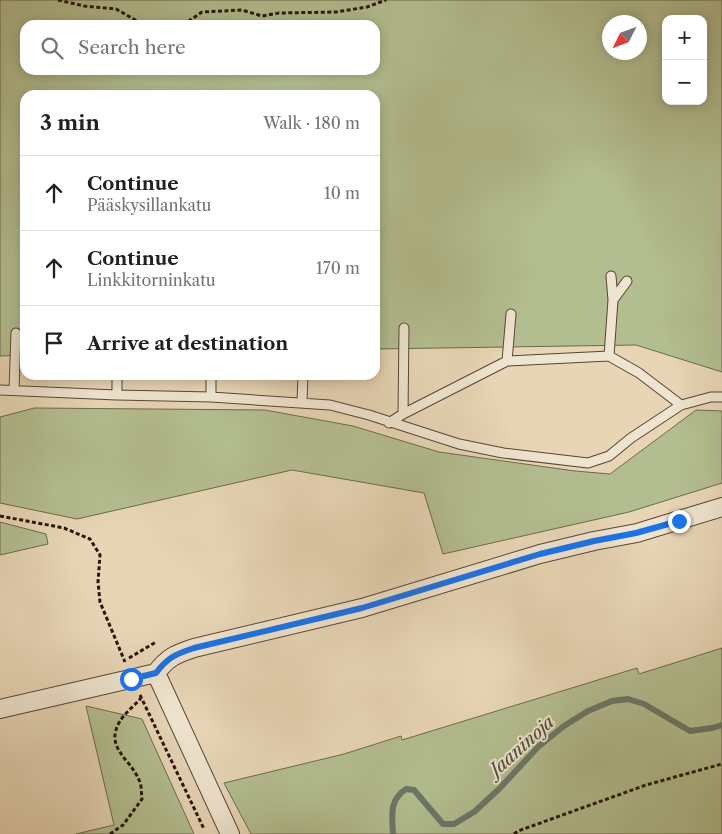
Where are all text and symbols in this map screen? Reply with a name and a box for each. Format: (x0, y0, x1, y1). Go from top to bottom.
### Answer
north arrow (602, 15, 647, 60)
map controls (662, 15, 707, 105)
button: + (662, 15, 707, 60)
search box (20, 20, 380, 75)
icon: search (38, 34, 66, 62)
text: Search here (78, 36, 186, 59)
button: − (662, 60, 707, 105)
text: 3 min (40, 110, 100, 135)
text: Walk · 180 m (263, 113, 360, 133)
text: Continue (87, 172, 179, 195)
icon: ahead (40, 179, 68, 207)
text: 10 m (324, 183, 360, 203)
text: Pääskysillankatu (87, 195, 211, 215)
text: Continue (87, 247, 179, 270)
icon: ahead (40, 254, 68, 282)
text: 170 m (316, 258, 360, 278)
text: Linkkitorninkatu (87, 270, 216, 290)
icon: arrive (40, 329, 68, 357)
text: Arrive at destination (87, 332, 288, 355)
route end (668, 510, 691, 533)
route start (120, 668, 143, 691)
water label: Jaaninoja (481, 711, 559, 784)

